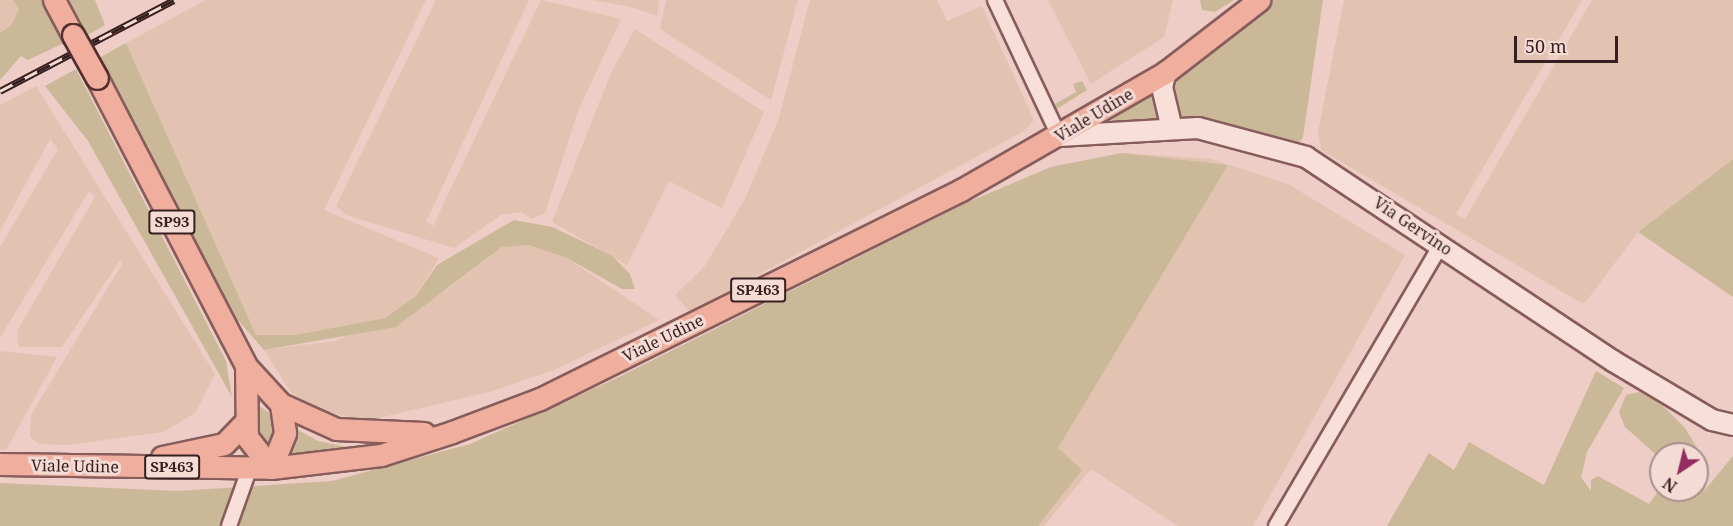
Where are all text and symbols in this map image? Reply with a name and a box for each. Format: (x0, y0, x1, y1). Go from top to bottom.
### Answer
scale bar (1517, 24, 1620, 62)
text: 50 m (1525, 34, 1567, 58)
street label: Viale Udine (1051, 84, 1137, 146)
street label: Via Gervino (1370, 193, 1456, 259)
road number: SP93 (148, 210, 196, 234)
road number: SP463 (730, 278, 786, 302)
street label: Viale Udine (619, 310, 707, 366)
north arrow (1649, 442, 1709, 502)
road number: SP463 (144, 455, 201, 479)
street label: Viale Udine (31, 456, 119, 476)
text: N (1658, 472, 1681, 498)

